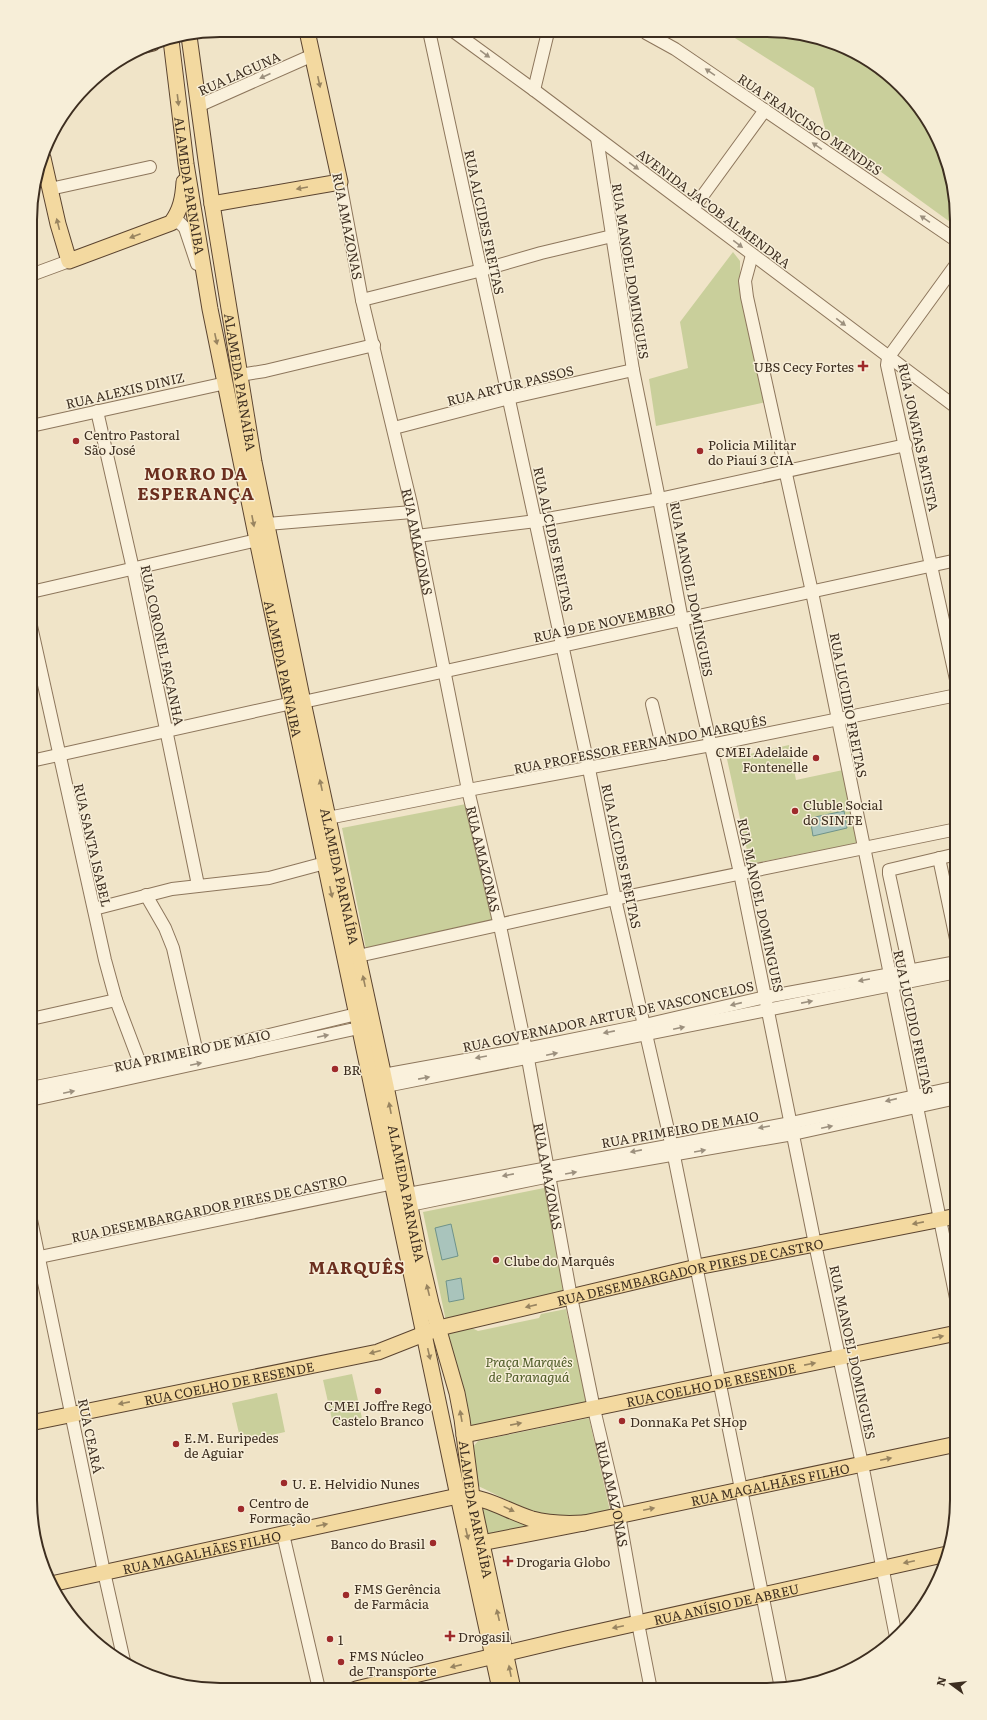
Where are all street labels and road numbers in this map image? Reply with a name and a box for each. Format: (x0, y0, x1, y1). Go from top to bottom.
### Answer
street label: RUA LAGUNA (195, 46, 283, 100)
street label: RUA FRANCISCO MENDES (734, 69, 886, 179)
street label: ALAMEDA PARNAIBA (171, 116, 210, 257)
street label: AVENIDA JACOB ALMENDRA (633, 144, 795, 272)
street label: RUA ALCIDES FREITAS (460, 148, 510, 296)
street label: RUA AMAZONAS (328, 171, 368, 281)
street label: RUA MANOEL DOMINGUES (608, 182, 654, 360)
street label: ALAMEDA PARNAÍBA (220, 312, 262, 453)
street label: RUA ARTUR PASSOS (445, 360, 576, 410)
street label: RUA JONATAS BATISTA (894, 361, 944, 513)
street label: RUA ALEXIS DINIZ (64, 367, 186, 413)
street label: RUA ALCIDES FREITAS (529, 465, 579, 613)
street label: RUA AMAZONAS (398, 486, 438, 597)
street label: RUA MANOEL DOMINGUES (666, 500, 718, 678)
street label: RUA CORONEL FAÇANHA (137, 563, 189, 728)
street label: ALAMEDA PARNAIBA (260, 598, 308, 739)
street label: RUA 19 DE NOVEMBRO (531, 598, 677, 646)
street label: RUA LUCIDIO FREITAS (826, 631, 872, 779)
street label: RUA PROFESSOR FERNANDO MARQUÊS (512, 710, 768, 778)
street label: RUA SANTA ISABEL (70, 781, 116, 909)
street label: RUA ALCIDES FREITAS (597, 782, 647, 930)
street label: RUA AMAZONAS (462, 804, 506, 914)
street label: ALAMEDA PARNAÍBA (317, 806, 365, 947)
street label: RUA MANOEL DOMINGUES (733, 816, 789, 994)
street label: RUA LUCIDIO FREITAS (889, 948, 939, 1096)
street label: RUA GOVERNADOR ARTUR DE VASCONCELOS (461, 976, 756, 1056)
street label: RUA PRIMEIRO DE MAIO (112, 1024, 272, 1076)
street label: RUA PRIMEIRO DE MAIO (600, 1106, 760, 1152)
street label: RUA AMAZONAS (530, 1121, 568, 1231)
street label: ALAMEDA PARNAÍBA (384, 1123, 431, 1264)
street label: RUA DESEMBARGARDOR PIRES DE CASTRO (69, 1169, 349, 1247)
street label: RUA DESEMBARGADOR PIRES DE CASTRO (555, 1233, 825, 1309)
street label: RUA MANOEL DOMINGUES (825, 1263, 881, 1441)
street label: RUA COELHO DE RESENDE (142, 1356, 316, 1409)
street label: RUA COELHO DE RESENDE (624, 1357, 797, 1411)
street label: RUA CEARÁ (74, 1397, 108, 1476)
street label: RUA AMAZONAS (592, 1438, 634, 1548)
street label: ALAMEDA PARNAÍBA (455, 1439, 499, 1580)
street label: RUA MAGALHÃES FILHO (689, 1458, 851, 1510)
street label: RUA MAGALHÃES FILHO (120, 1525, 283, 1578)
street label: RUA ANÍSIO DE ABREU (652, 1578, 801, 1629)

